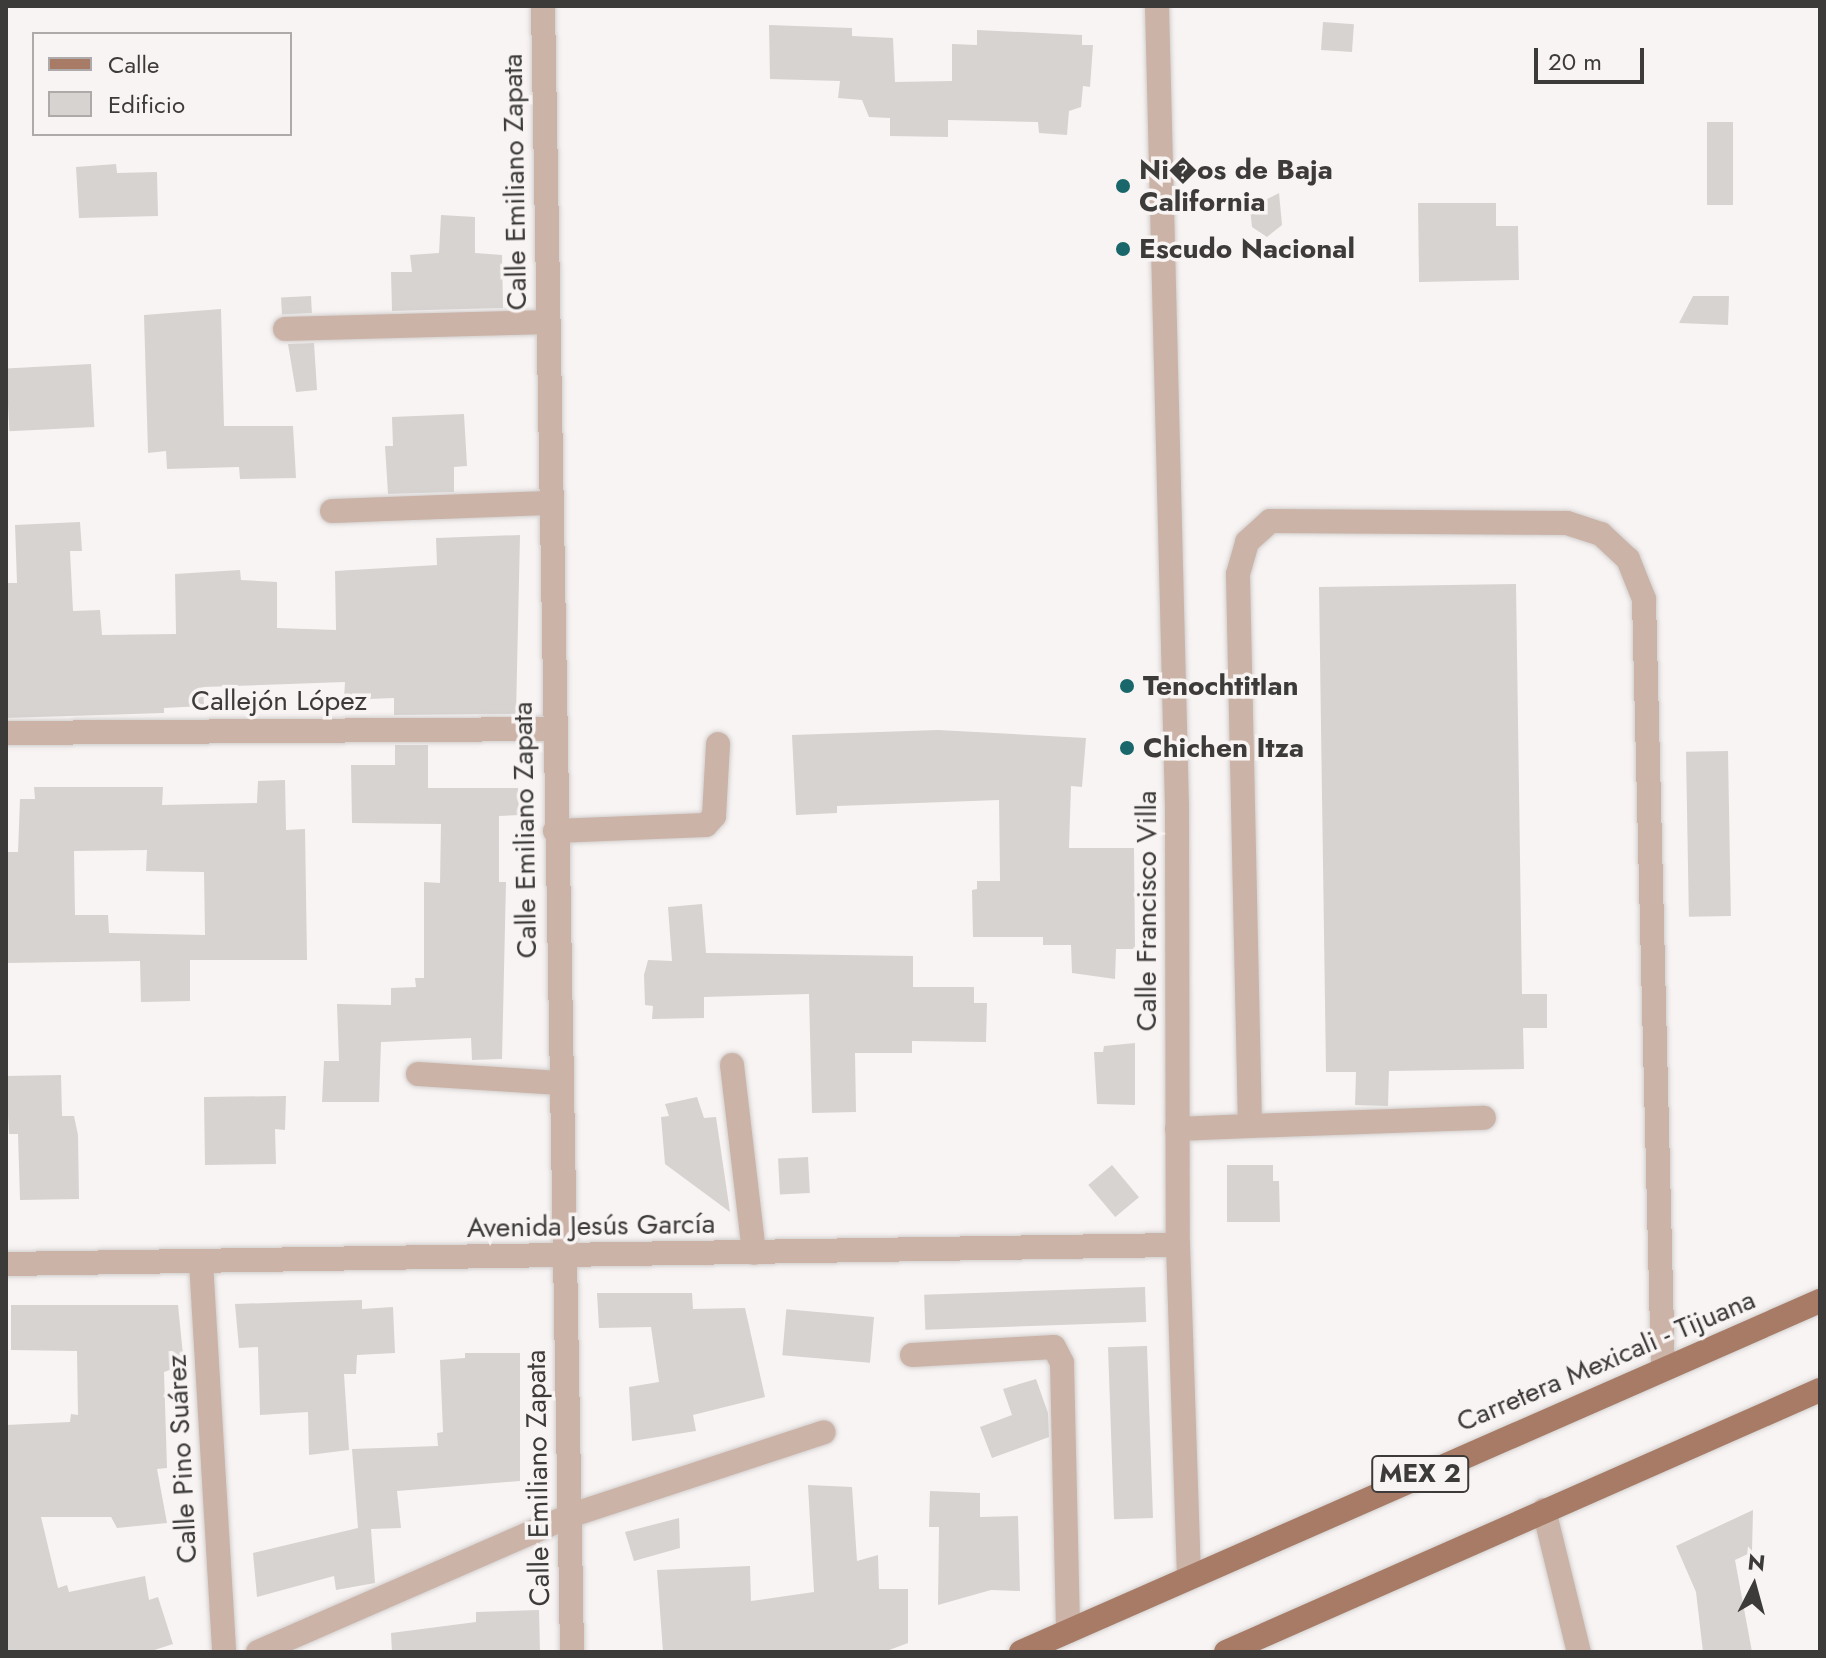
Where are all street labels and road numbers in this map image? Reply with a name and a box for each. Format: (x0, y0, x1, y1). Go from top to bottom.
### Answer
street label: Calle Emiliano Zapata (496, 53, 534, 311)
street label: Callejón López (191, 684, 367, 718)
street label: Calle Emiliano Zapata (506, 701, 544, 959)
street label: Calle Francisco Villa (1130, 791, 1164, 1031)
street label: Avenida Jesús García (466, 1207, 716, 1245)
street label: Carretera Mexicali - Tijuana (1452, 1283, 1760, 1439)
street label: Calle Emiliano Zapata (519, 1349, 557, 1607)
street label: Calle Pino Suárez (160, 1354, 204, 1564)
road number: MEX 2 (1370, 1452, 1470, 1496)

